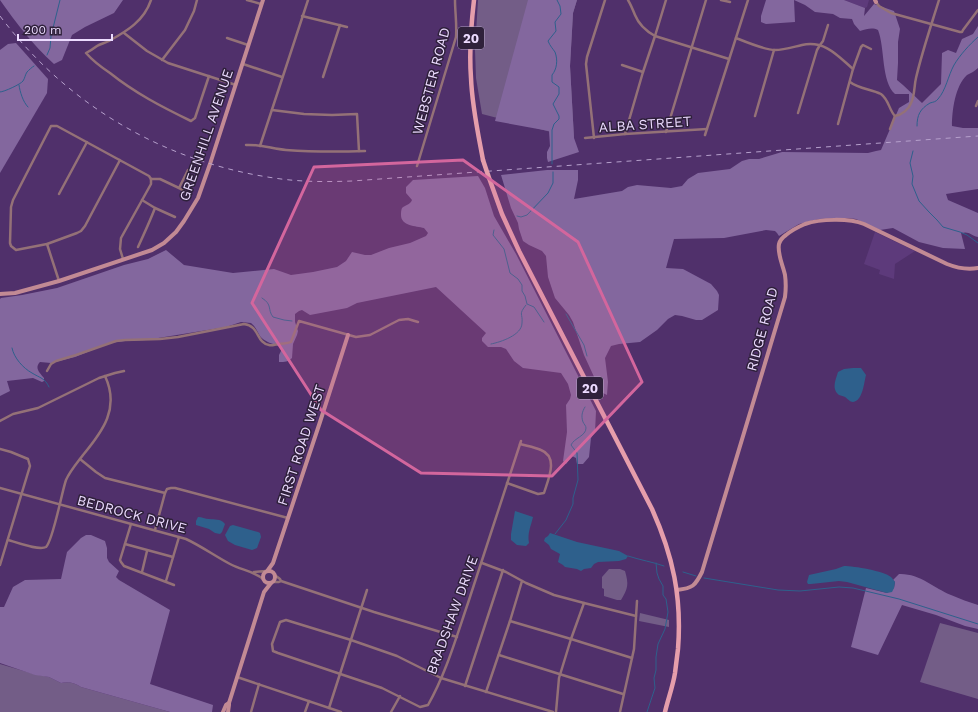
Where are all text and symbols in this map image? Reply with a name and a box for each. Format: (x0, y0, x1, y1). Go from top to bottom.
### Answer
scale bar (18, 16, 112, 42)
text: 200 m (24, 23, 61, 37)
street label: WEBSTER ROAD (409, 26, 453, 136)
road number: 20 (458, 27, 484, 49)
street label: GREENHILL AVENUE (176, 67, 236, 203)
street label: ALBA STREET (598, 113, 692, 135)
street label: RIDGE ROAD (743, 285, 781, 373)
road number: 20 (577, 377, 603, 399)
street label: FIRST ROAD WEST (274, 382, 328, 507)
street label: BEDROCK DRIVE (75, 492, 189, 536)
street label: BRADSHAW DRIVE (423, 553, 481, 677)

